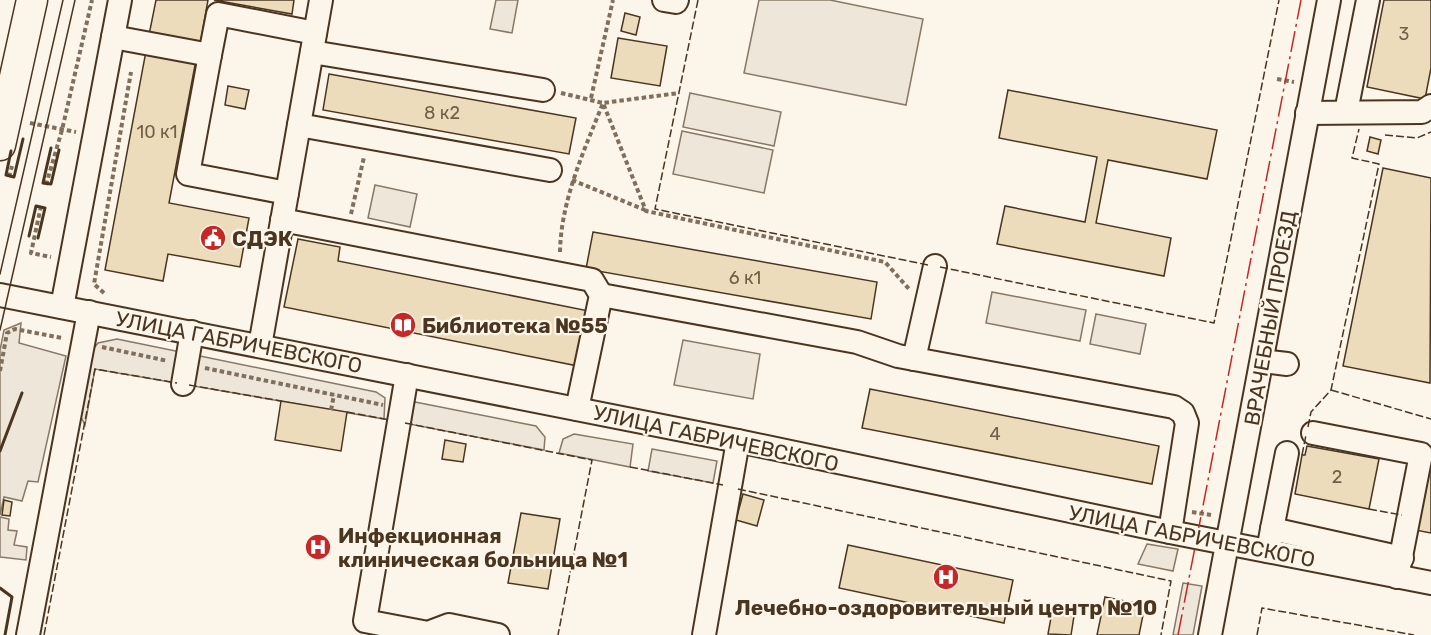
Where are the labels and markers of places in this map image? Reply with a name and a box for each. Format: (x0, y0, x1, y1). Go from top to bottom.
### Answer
public building icon: СДЭК (198, 223, 228, 253)
place label: СДЭК (232, 226, 293, 251)
library icon: Библиотека №55 (388, 310, 418, 340)
place label: Библиотека №55 (422, 313, 608, 338)
place label: Инфекционная клиническая больница №1 (338, 523, 628, 572)
hospital icon: Инфекционная клиническая больница №1 (303, 532, 333, 562)
hospital icon: Лечебно-оздоровительный центр №10 (931, 562, 961, 592)
place label: Лечебно-оздоровительный центр №10 (735, 595, 1157, 620)

